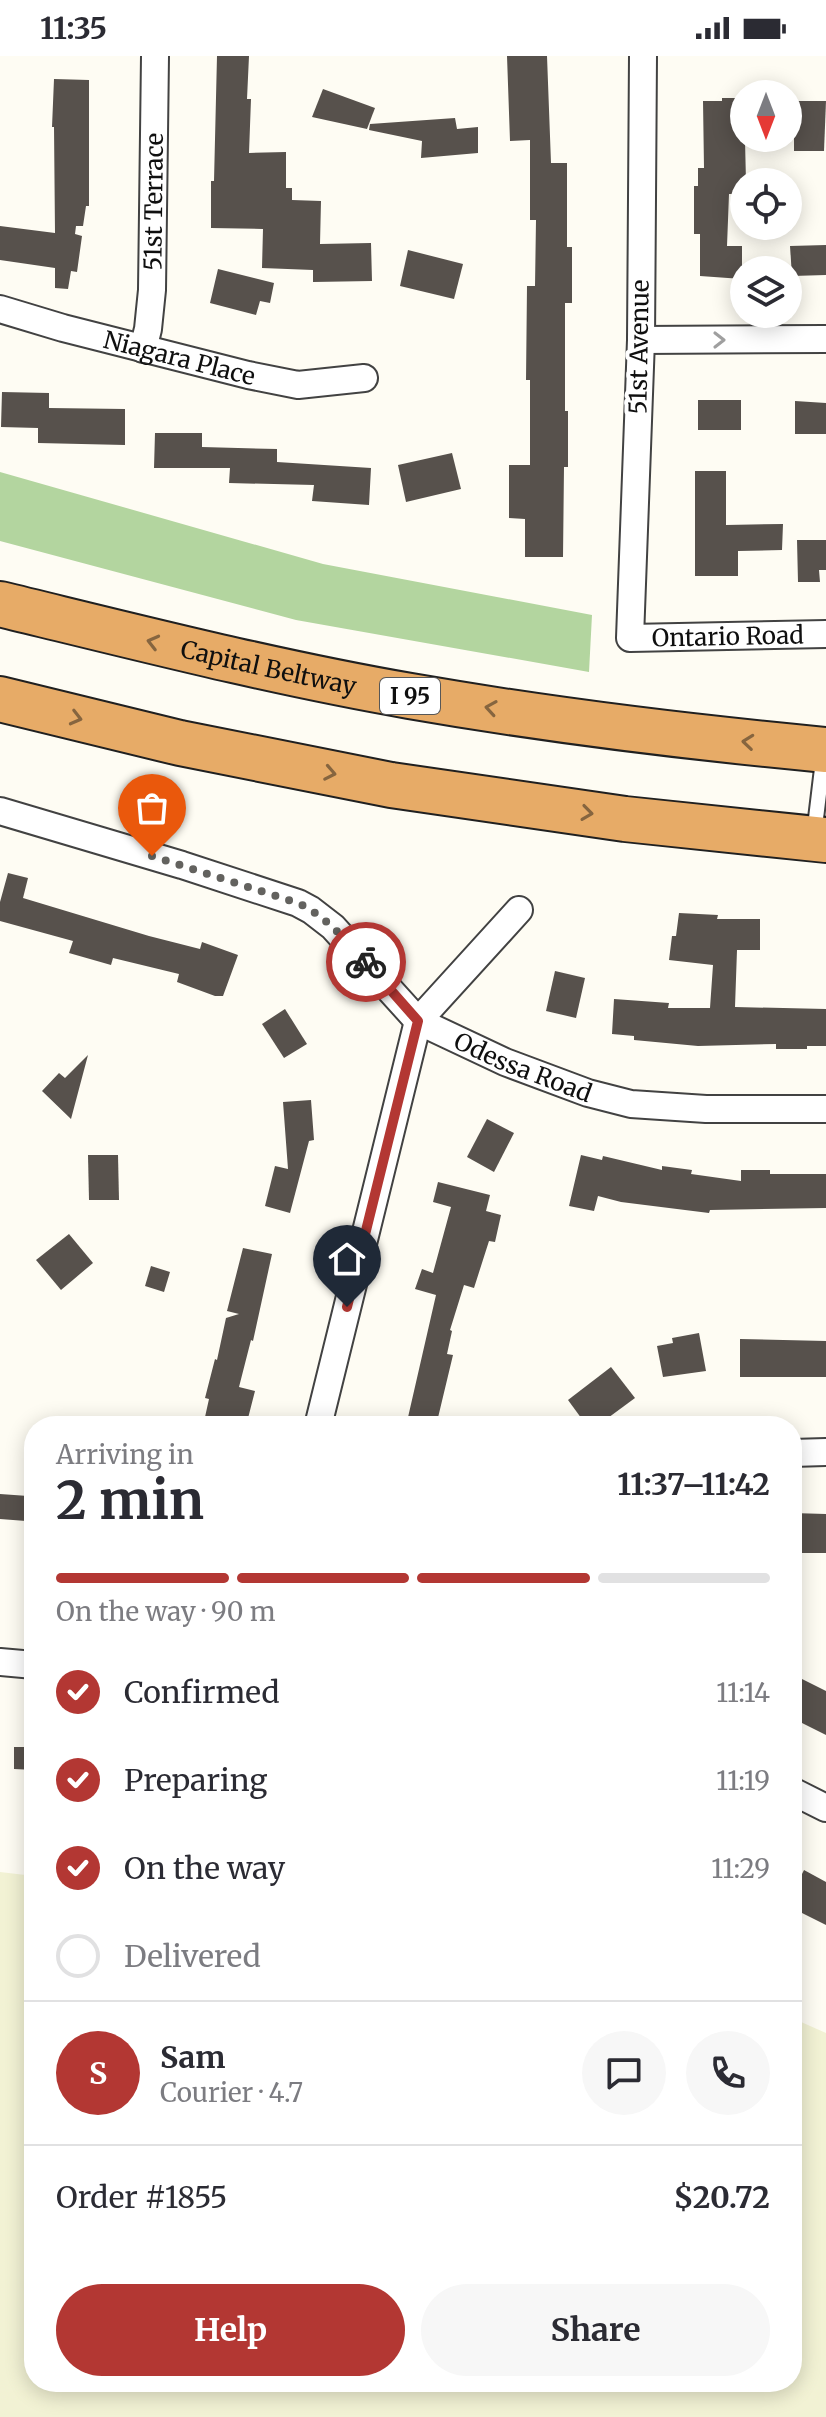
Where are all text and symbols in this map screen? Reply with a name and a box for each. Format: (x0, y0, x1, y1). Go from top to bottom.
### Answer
text: 11:35 (40, 9, 107, 47)
north arrow (730, 80, 802, 152)
map controls (730, 80, 802, 328)
street label: 51st Terrace (137, 133, 170, 271)
button: locate (730, 168, 802, 240)
button: layers (730, 256, 802, 328)
street label: 51st Avenue (622, 279, 656, 415)
street label: Niagara Place (100, 323, 258, 392)
one-way arrow (713, 331, 726, 349)
street label: Ontario Road (651, 619, 804, 653)
street label: Capital Beltway (178, 633, 359, 701)
one-way arrow (147, 634, 161, 651)
road number: I 95 (380, 678, 440, 714)
one-way arrow (484, 700, 498, 717)
one-way arrow (68, 708, 82, 725)
one-way arrow (741, 734, 754, 751)
one-way arrow (323, 763, 337, 780)
pin (118, 774, 186, 856)
icon: bag (130, 786, 174, 830)
one-way arrow (580, 804, 593, 821)
courier (326, 922, 406, 1002)
icon: bike (344, 940, 388, 984)
street label: Odessa Road (449, 1025, 596, 1109)
pin (313, 1225, 381, 1307)
icon: home (325, 1237, 369, 1281)
text: Arriving in (56, 1438, 194, 1471)
text: 11:37–11:42 (617, 1465, 770, 1503)
text: 2 min (56, 1468, 204, 1533)
text: On the way · 90 m (56, 1595, 276, 1628)
icon: check (56, 1670, 100, 1714)
text: Confirmed (124, 1673, 279, 1711)
text: 11:14 (716, 1676, 770, 1709)
icon: check (56, 1758, 100, 1802)
text: Preparing (124, 1761, 267, 1799)
text: 11:19 (716, 1764, 770, 1797)
icon: check (56, 1846, 100, 1890)
text: On the way (124, 1849, 285, 1887)
text: 11:29 (711, 1852, 770, 1885)
text: Delivered (124, 1937, 261, 1975)
button: chat (582, 2031, 666, 2115)
button: phone (686, 2031, 770, 2115)
text: Sam (160, 2038, 225, 2076)
text: S (89, 2054, 107, 2092)
text: Courier · 4.7 (160, 2076, 303, 2109)
text: Order #1855 (56, 2178, 227, 2216)
text: $20.72 (674, 2178, 770, 2216)
button: Help (56, 2284, 405, 2376)
button: Share (421, 2284, 770, 2376)

